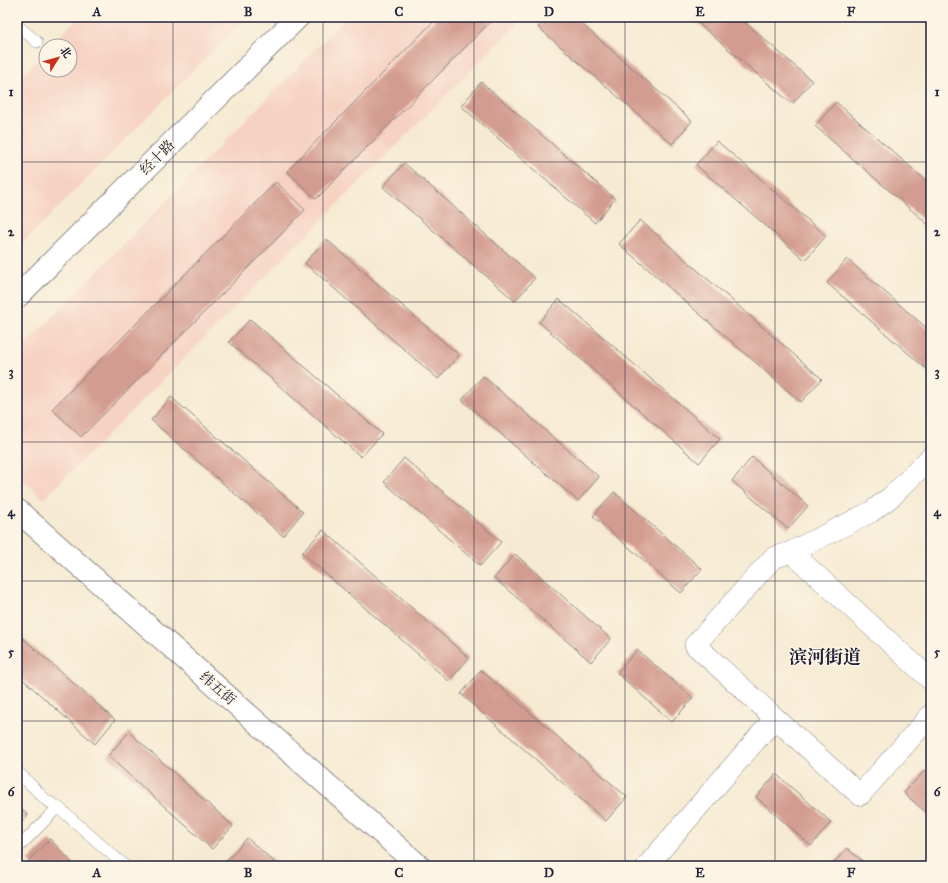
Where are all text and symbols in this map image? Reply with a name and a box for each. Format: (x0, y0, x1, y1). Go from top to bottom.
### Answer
text: A (92, 4, 102, 20)
text: B (244, 4, 253, 20)
text: C (395, 4, 404, 20)
text: D (544, 4, 554, 20)
text: E (695, 4, 705, 20)
text: F (847, 4, 856, 20)
north arrow (38, 38, 78, 78)
text: 北 (57, 44, 74, 61)
text: 1 (8, 84, 14, 100)
text: 1 (934, 84, 940, 100)
street label: 经十路 (136, 136, 178, 178)
text: 2 (8, 224, 15, 240)
text: 2 (934, 224, 941, 240)
text: 3 (8, 364, 14, 380)
text: 3 (934, 364, 940, 380)
text: 4 (7, 504, 15, 520)
text: 4 (933, 504, 941, 520)
text: 5 (8, 644, 15, 660)
text: 5 (934, 644, 941, 660)
district label: 滨河街道 (789, 646, 861, 668)
street label: 纬五街 (196, 668, 239, 709)
text: 6 (8, 784, 16, 800)
text: 6 (934, 784, 942, 800)
text: A (92, 865, 102, 881)
text: B (244, 865, 253, 881)
text: C (395, 865, 404, 881)
text: D (544, 865, 554, 881)
text: E (695, 865, 705, 881)
text: F (847, 865, 856, 881)

